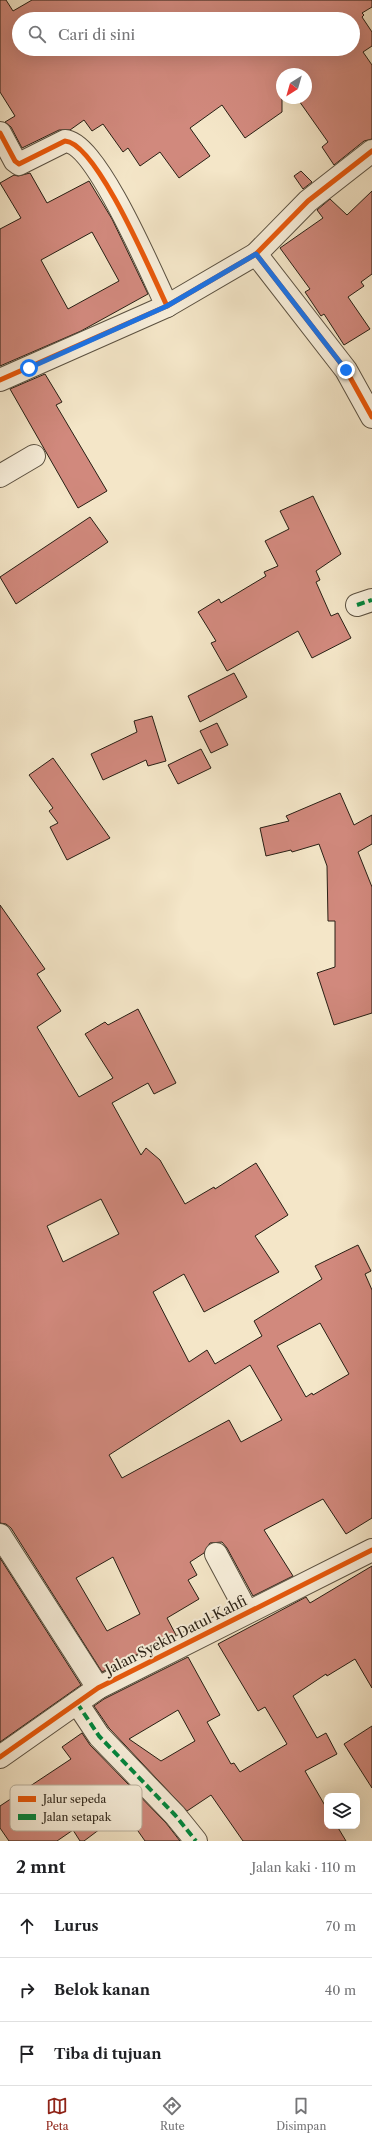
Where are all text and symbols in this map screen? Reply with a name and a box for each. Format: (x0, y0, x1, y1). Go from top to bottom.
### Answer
search box (12, 12, 360, 56)
icon: search (26, 23, 48, 45)
text: Cari di sini (58, 25, 135, 44)
north arrow (276, 68, 312, 104)
route start (20, 359, 38, 377)
route end (337, 361, 355, 379)
street label: Jalan Syekh Datul Kahfi (100, 1591, 250, 1679)
legend (10, 1785, 142, 1831)
text: Jalur sepeda (41, 1792, 107, 1806)
map controls (324, 1793, 360, 1829)
button: layers (324, 1793, 360, 1829)
text: Jalan setapak (41, 1810, 112, 1824)
text: 2 mnt (16, 1857, 66, 1877)
text: Jalan kaki · 110 m (251, 1859, 356, 1875)
icon: ahead (16, 1915, 38, 1937)
text: Lurus (54, 1916, 99, 1935)
text: 70 m (326, 1918, 356, 1934)
icon: right (16, 1979, 38, 2001)
text: Belok kanan (54, 1980, 150, 1999)
text: 40 m (325, 1982, 356, 1998)
icon: arrive (16, 2043, 38, 2065)
text: Tiba di tujuan (54, 2044, 162, 2063)
tab: Peta (46, 2095, 69, 2133)
tab: Rute (160, 2095, 185, 2133)
tab: Disimpan (276, 2095, 326, 2133)

